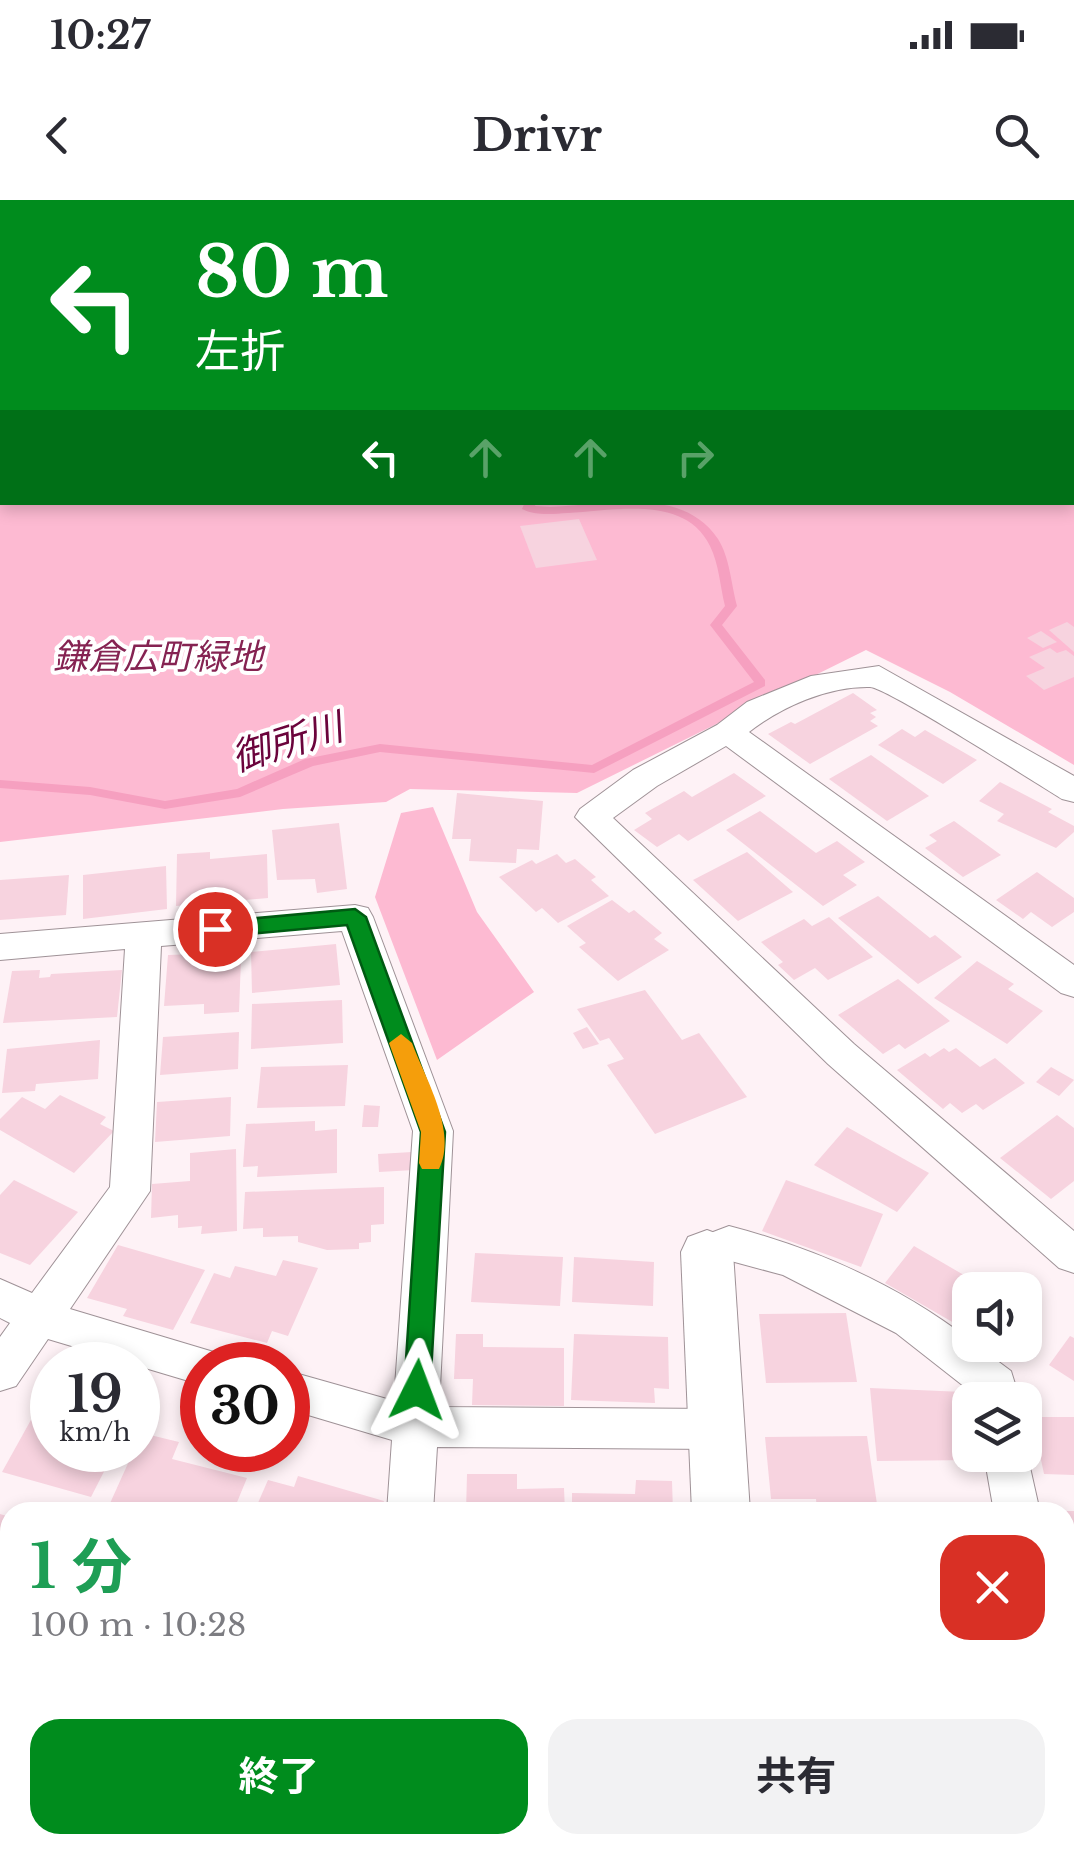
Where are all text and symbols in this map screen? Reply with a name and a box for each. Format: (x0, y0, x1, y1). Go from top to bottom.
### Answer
text: 10:27 (50, 12, 150, 59)
text: Drivr (472, 107, 602, 163)
icon: back (30, 108, 85, 163)
icon: search (989, 108, 1044, 163)
text: 80 m (195, 229, 388, 316)
icon: left (30, 240, 160, 370)
text: 左折 (195, 323, 285, 379)
icon: left (353, 430, 408, 485)
icon: ahead (458, 430, 513, 485)
icon: ahead (563, 430, 618, 485)
icon: right (668, 430, 723, 485)
park label: 鎌倉広町緑地 (53, 635, 266, 678)
water label: 御所川 (226, 702, 352, 781)
pin (173, 887, 258, 972)
icon: arrive (188, 902, 243, 957)
map controls (952, 1272, 1042, 1472)
button: sound (952, 1272, 1042, 1362)
position arrow (365, 1338, 469, 1442)
speed limit sign: 30 (180, 1342, 310, 1472)
text: 19 (67, 1363, 123, 1426)
button: layers (952, 1382, 1042, 1472)
text: km/h (60, 1417, 130, 1448)
text: 1 分 (30, 1530, 132, 1604)
button: close (940, 1535, 1045, 1640)
text: 100 m · 10:28 (30, 1605, 246, 1645)
button: 終了 (30, 1719, 528, 1834)
button: 共有 (548, 1719, 1045, 1834)

